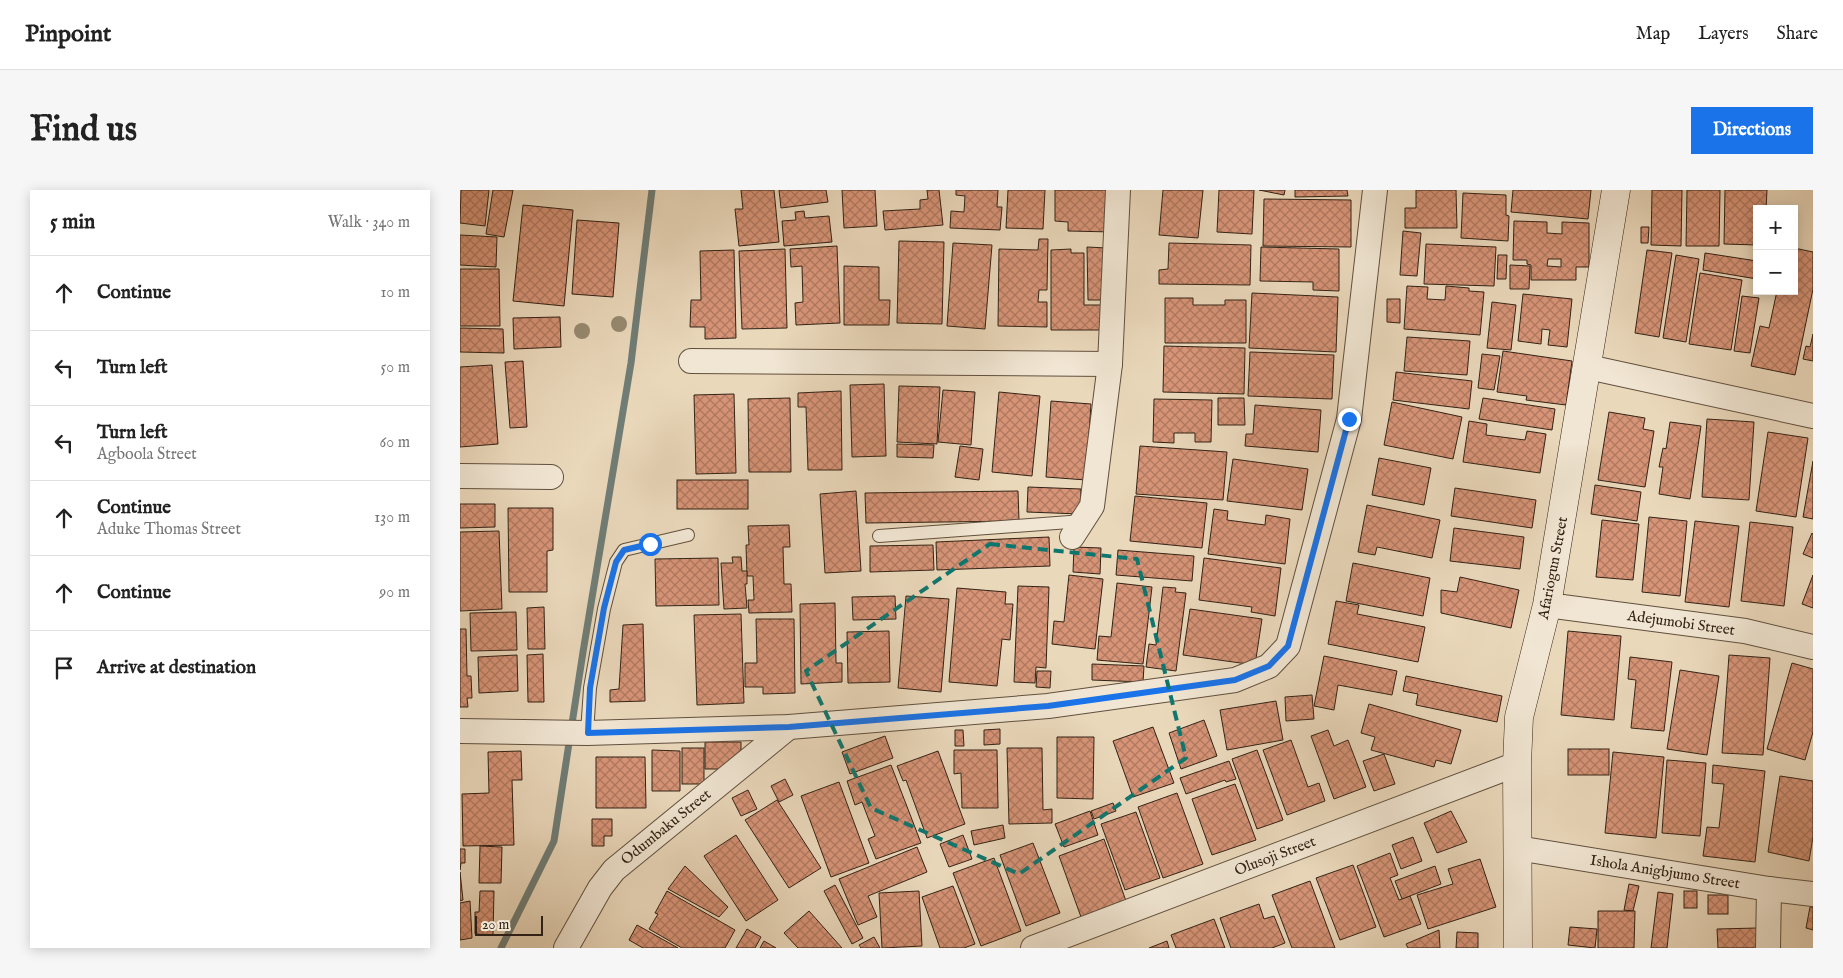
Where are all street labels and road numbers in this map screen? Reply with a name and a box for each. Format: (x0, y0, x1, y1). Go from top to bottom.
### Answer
street label: Afariogun Street (1534, 515, 1572, 622)
street label: Adejumobi Street (1625, 606, 1736, 640)
street label: Odumbaku Street (617, 785, 715, 869)
street label: Olusoji Street (1232, 832, 1318, 880)
street label: Ishola Anigbjumo Street (1589, 851, 1741, 893)

